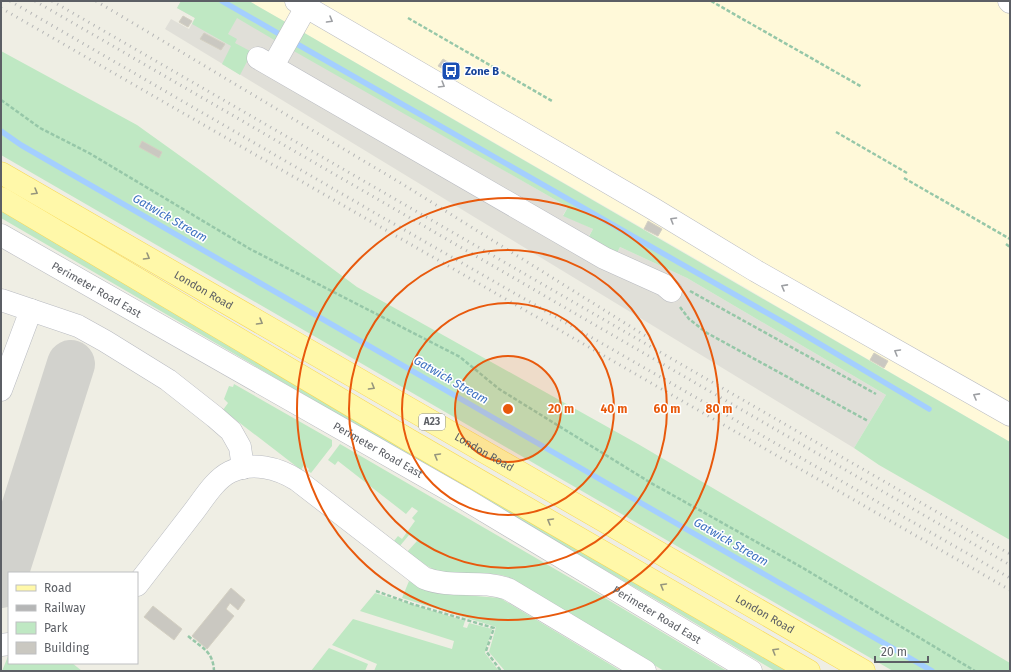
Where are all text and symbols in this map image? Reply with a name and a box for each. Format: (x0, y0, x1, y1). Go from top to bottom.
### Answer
one-way arrow (326, 16, 333, 23)
bus stop icon: Zone B (440, 60, 462, 82)
place label: Zone B (465, 65, 499, 78)
one-way arrow (438, 81, 445, 88)
one-way arrow (31, 188, 38, 195)
water label: Gatwick Stream (130, 191, 210, 245)
one-way arrow (670, 218, 677, 225)
one-way arrow (143, 253, 150, 260)
street label: Perimeter Road East (50, 259, 144, 320)
street label: London Road (172, 268, 235, 312)
one-way arrow (781, 285, 788, 292)
one-way arrow (256, 318, 263, 325)
one-way arrow (894, 349, 901, 356)
water label: Gatwick Stream (411, 353, 491, 407)
one-way arrow (368, 383, 375, 390)
one-way arrow (973, 394, 980, 401)
centre of rings (501, 402, 515, 416)
text: 20 m (548, 402, 574, 416)
text: 40 m (601, 402, 627, 416)
text: 60 m (654, 402, 680, 416)
text: 80 m (706, 402, 732, 416)
road number: A23 (419, 414, 445, 430)
street label: Perimeter Road East (331, 419, 425, 480)
street label: London Road (453, 430, 516, 474)
one-way arrow (434, 454, 441, 461)
water label: Gatwick Stream (691, 515, 771, 569)
one-way arrow (547, 518, 554, 525)
legend (8, 572, 138, 664)
text: Road (44, 581, 72, 595)
street label: Perimeter Road East (610, 583, 704, 646)
one-way arrow (660, 583, 667, 590)
street label: London Road (733, 592, 797, 636)
text: Railway (44, 601, 85, 615)
text: Park (44, 621, 68, 635)
scale bar (875, 638, 928, 664)
text: Building (44, 641, 90, 655)
text: 20 m (881, 645, 907, 659)
one-way arrow (772, 649, 779, 656)

